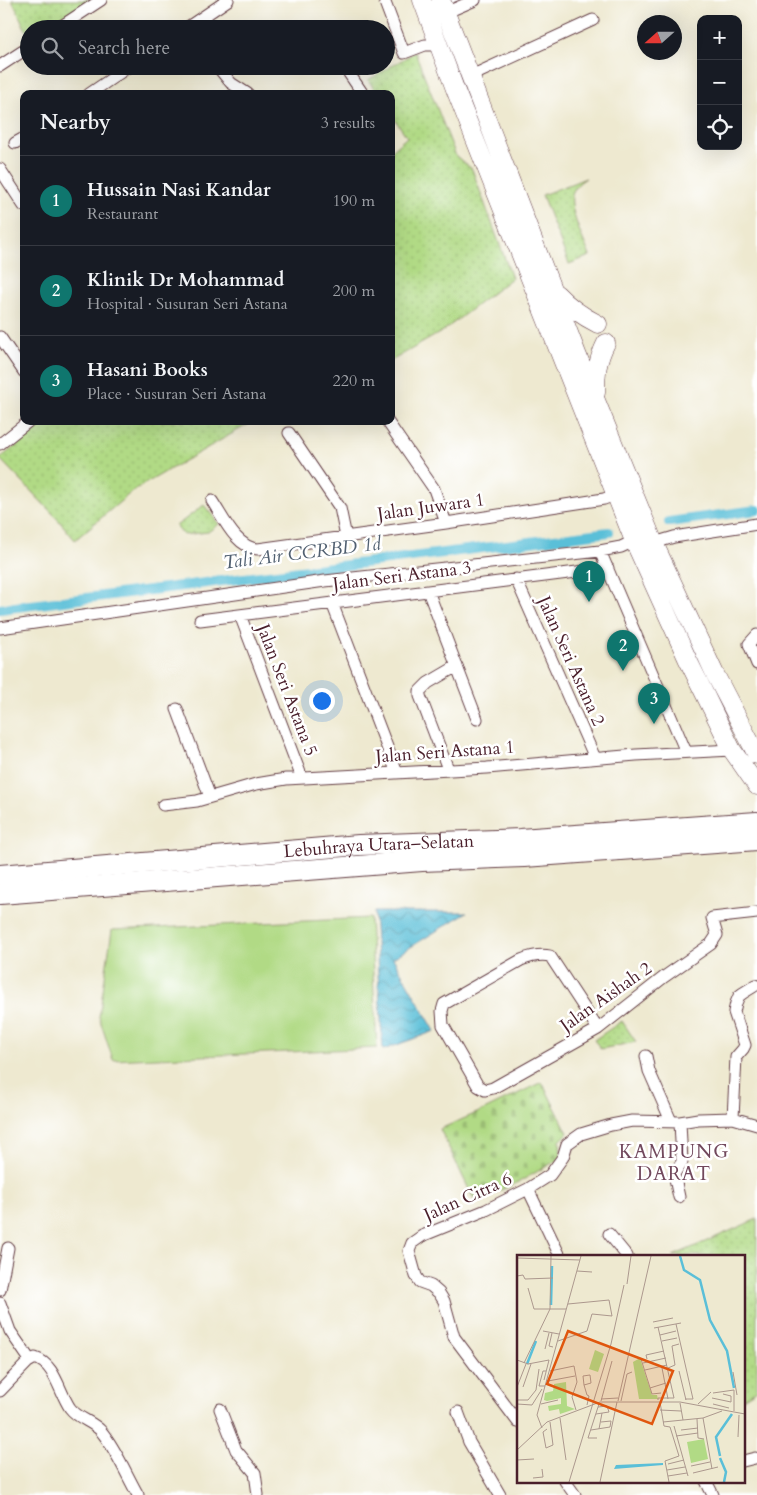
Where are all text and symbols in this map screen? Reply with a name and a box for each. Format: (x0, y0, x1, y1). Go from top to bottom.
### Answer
north arrow (637, 15, 682, 60)
map controls (697, 15, 742, 150)
button: + (697, 15, 742, 60)
search box (20, 20, 395, 75)
icon: search (38, 34, 66, 62)
text: Search here (78, 35, 170, 61)
button: − (697, 60, 742, 105)
button: locate (697, 105, 742, 150)
text: Nearby (40, 108, 111, 137)
text: 3 results (321, 112, 375, 134)
text: Hussain Nasi Kandar (87, 177, 271, 203)
text: 1 (52, 190, 60, 212)
text: 190 m (333, 190, 375, 212)
text: Restaurant (87, 203, 158, 225)
text: Klinik Dr Mohammad (87, 267, 284, 293)
text: 2 (52, 280, 60, 302)
text: 200 m (333, 280, 375, 302)
text: Hospital · Susuran Seri Astana (87, 293, 288, 315)
text: Hasani Books (87, 357, 208, 383)
text: 3 (52, 370, 60, 392)
text: 220 m (333, 370, 375, 392)
text: Place · Susuran Seri Astana (87, 383, 266, 405)
street label: Jalan Juwara 1 (373, 487, 486, 527)
water label: Tali Air CCRBD 1d (222, 530, 383, 576)
street label: Jalan Seri Astana 3 (328, 555, 473, 597)
pin: 1 (573, 561, 605, 602)
street label: Jalan Seri Astana 2 (530, 590, 611, 730)
street label: Jalan Seri Astana 5 (249, 618, 324, 760)
pin: 2 (607, 630, 639, 671)
pin: 3 (638, 683, 670, 724)
your location (309, 688, 335, 714)
street label: Jalan Seri Astana 1 (372, 735, 515, 770)
street label: Lebuhraya Utara–Selatan (283, 828, 475, 864)
street label: Jalan Aishah 2 (553, 956, 657, 1040)
district label: KAMPUNG DARAT (619, 1139, 729, 1187)
street label: Jalan Citra 6 (417, 1166, 516, 1229)
inset map (517, 1255, 744, 1482)

